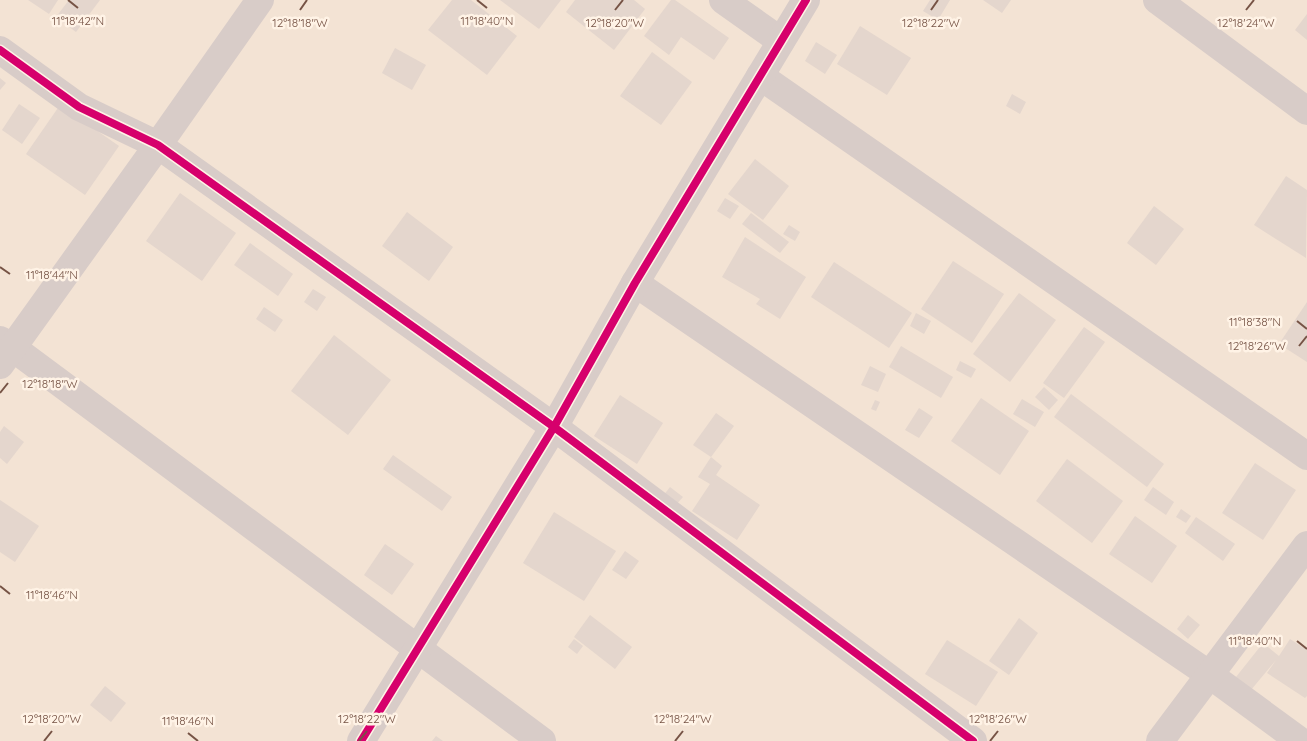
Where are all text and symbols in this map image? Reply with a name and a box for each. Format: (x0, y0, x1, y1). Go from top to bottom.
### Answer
text: 11°18'42"N (52, 13, 104, 28)
text: 11°18'40"N (461, 13, 513, 28)
text: 12°18'18"W (272, 15, 328, 30)
text: 12°18'20"W (586, 15, 645, 30)
text: 12°18'22"W (902, 15, 960, 30)
text: 12°18'24"W (1217, 15, 1275, 30)
text: 11°18'44"N (26, 267, 78, 282)
text: 11°18'38"N (1229, 314, 1281, 329)
text: 12°18'26"W (1228, 338, 1286, 353)
text: 12°18'18"W (22, 376, 78, 391)
text: 11°18'46"N (26, 587, 78, 602)
text: 11°18'40"N (1229, 633, 1281, 648)
text: 12°18'20"W (23, 711, 82, 726)
text: 12°18'22"W (338, 711, 396, 726)
text: 12°18'24"W (654, 711, 712, 726)
text: 12°18'26"W (969, 711, 1027, 726)
text: 11°18'46"N (162, 713, 214, 728)

